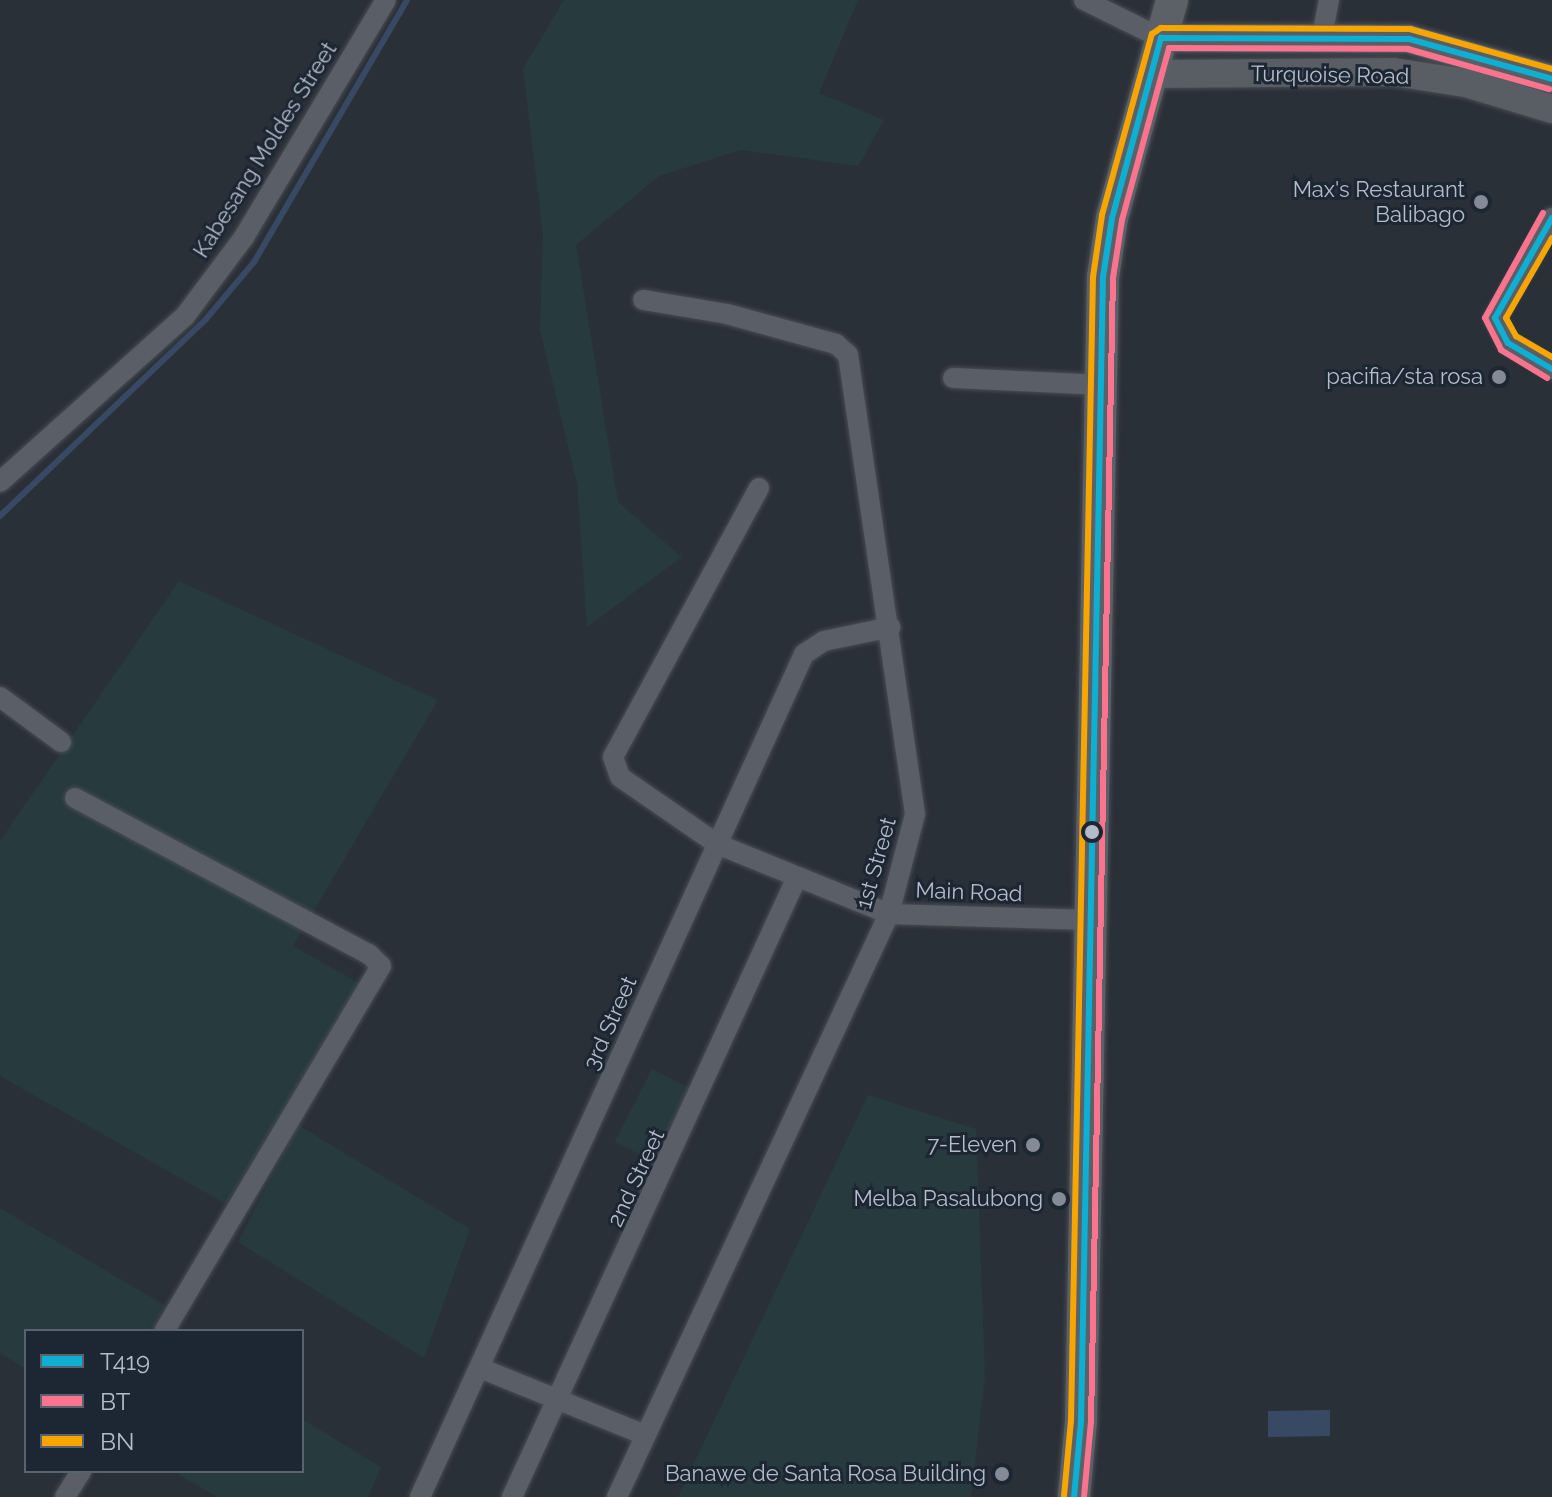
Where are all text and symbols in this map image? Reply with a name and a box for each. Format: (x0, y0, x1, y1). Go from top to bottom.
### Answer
street label: Kabesang Moldes Street (188, 37, 342, 263)
street label: Turquoise Road (1251, 60, 1409, 90)
place label: Max's Restaurant Balibago (1293, 176, 1465, 228)
marker: Max's Restaurant Balibago (1472, 193, 1490, 211)
place label: pacifia/sta rosa (1326, 364, 1483, 390)
marker: pacifia/sta rosa (1490, 368, 1508, 386)
street label: 1st Street (850, 814, 902, 912)
unlabelled marker (1084, 824, 1100, 840)
street label: Main Road (915, 877, 1023, 907)
street label: 3rd Street (578, 972, 642, 1074)
street label: 2nd Street (602, 1125, 670, 1231)
place label: 7-Eleven (928, 1132, 1017, 1158)
marker: 7-Eleven (1024, 1136, 1042, 1154)
place label: Melba Pasalubong (854, 1186, 1043, 1212)
marker: Melba Pasalubong (1050, 1190, 1068, 1208)
legend (24, 1329, 304, 1473)
text: T419 (100, 1347, 150, 1376)
text: BT (100, 1387, 130, 1416)
text: BN (100, 1427, 135, 1456)
place label: Banawe de Santa Rosa Building (665, 1461, 986, 1487)
marker: Banawe de Santa Rosa Building (993, 1465, 1011, 1483)

